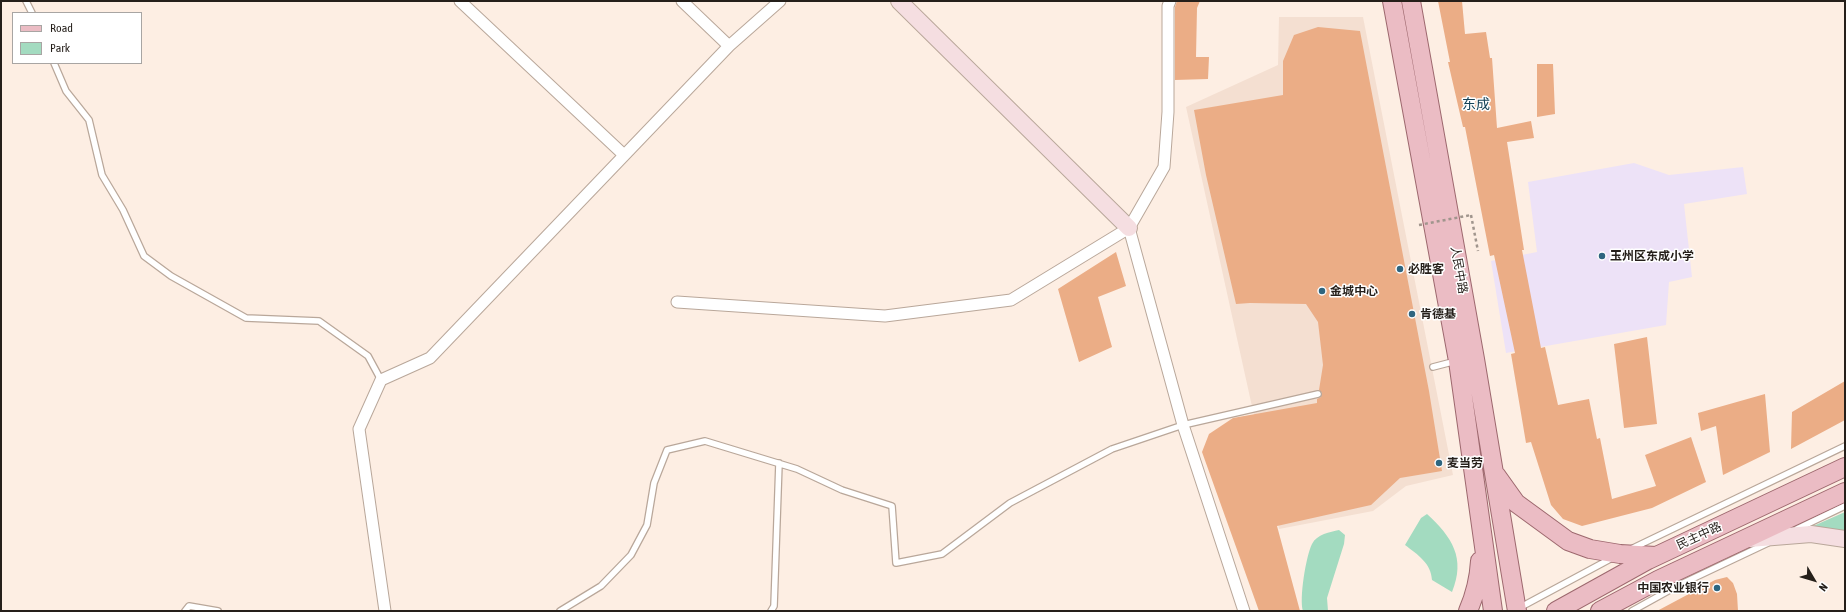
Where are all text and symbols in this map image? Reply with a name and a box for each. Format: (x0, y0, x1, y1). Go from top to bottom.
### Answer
legend (12, 12, 142, 64)
text: Road (50, 21, 73, 35)
text: Park (50, 41, 70, 55)
district label: 东成 (1462, 97, 1490, 113)
street label: 人民中路 (1448, 245, 1470, 295)
place label: 玉州区东成小学 (1610, 249, 1694, 263)
marker: 玉州区东成小学 (1597, 251, 1607, 261)
place label: 必胜客 (1408, 262, 1444, 276)
marker: 必胜客 (1395, 264, 1405, 274)
place label: 金城中心 (1330, 284, 1378, 298)
marker: 金城中心 (1317, 286, 1327, 296)
place label: 肯德基 (1420, 307, 1456, 321)
marker: 肯德基 (1407, 309, 1417, 319)
place label: 麦当劳 (1447, 456, 1483, 470)
marker: 麦当劳 (1434, 458, 1444, 468)
street label: 民主中路 (1674, 519, 1724, 553)
north arrow (1794, 560, 1834, 600)
place label: 中国农业银行 (1637, 581, 1709, 595)
text: N (1817, 581, 1830, 594)
marker: 中国农业银行 (1712, 583, 1722, 593)

